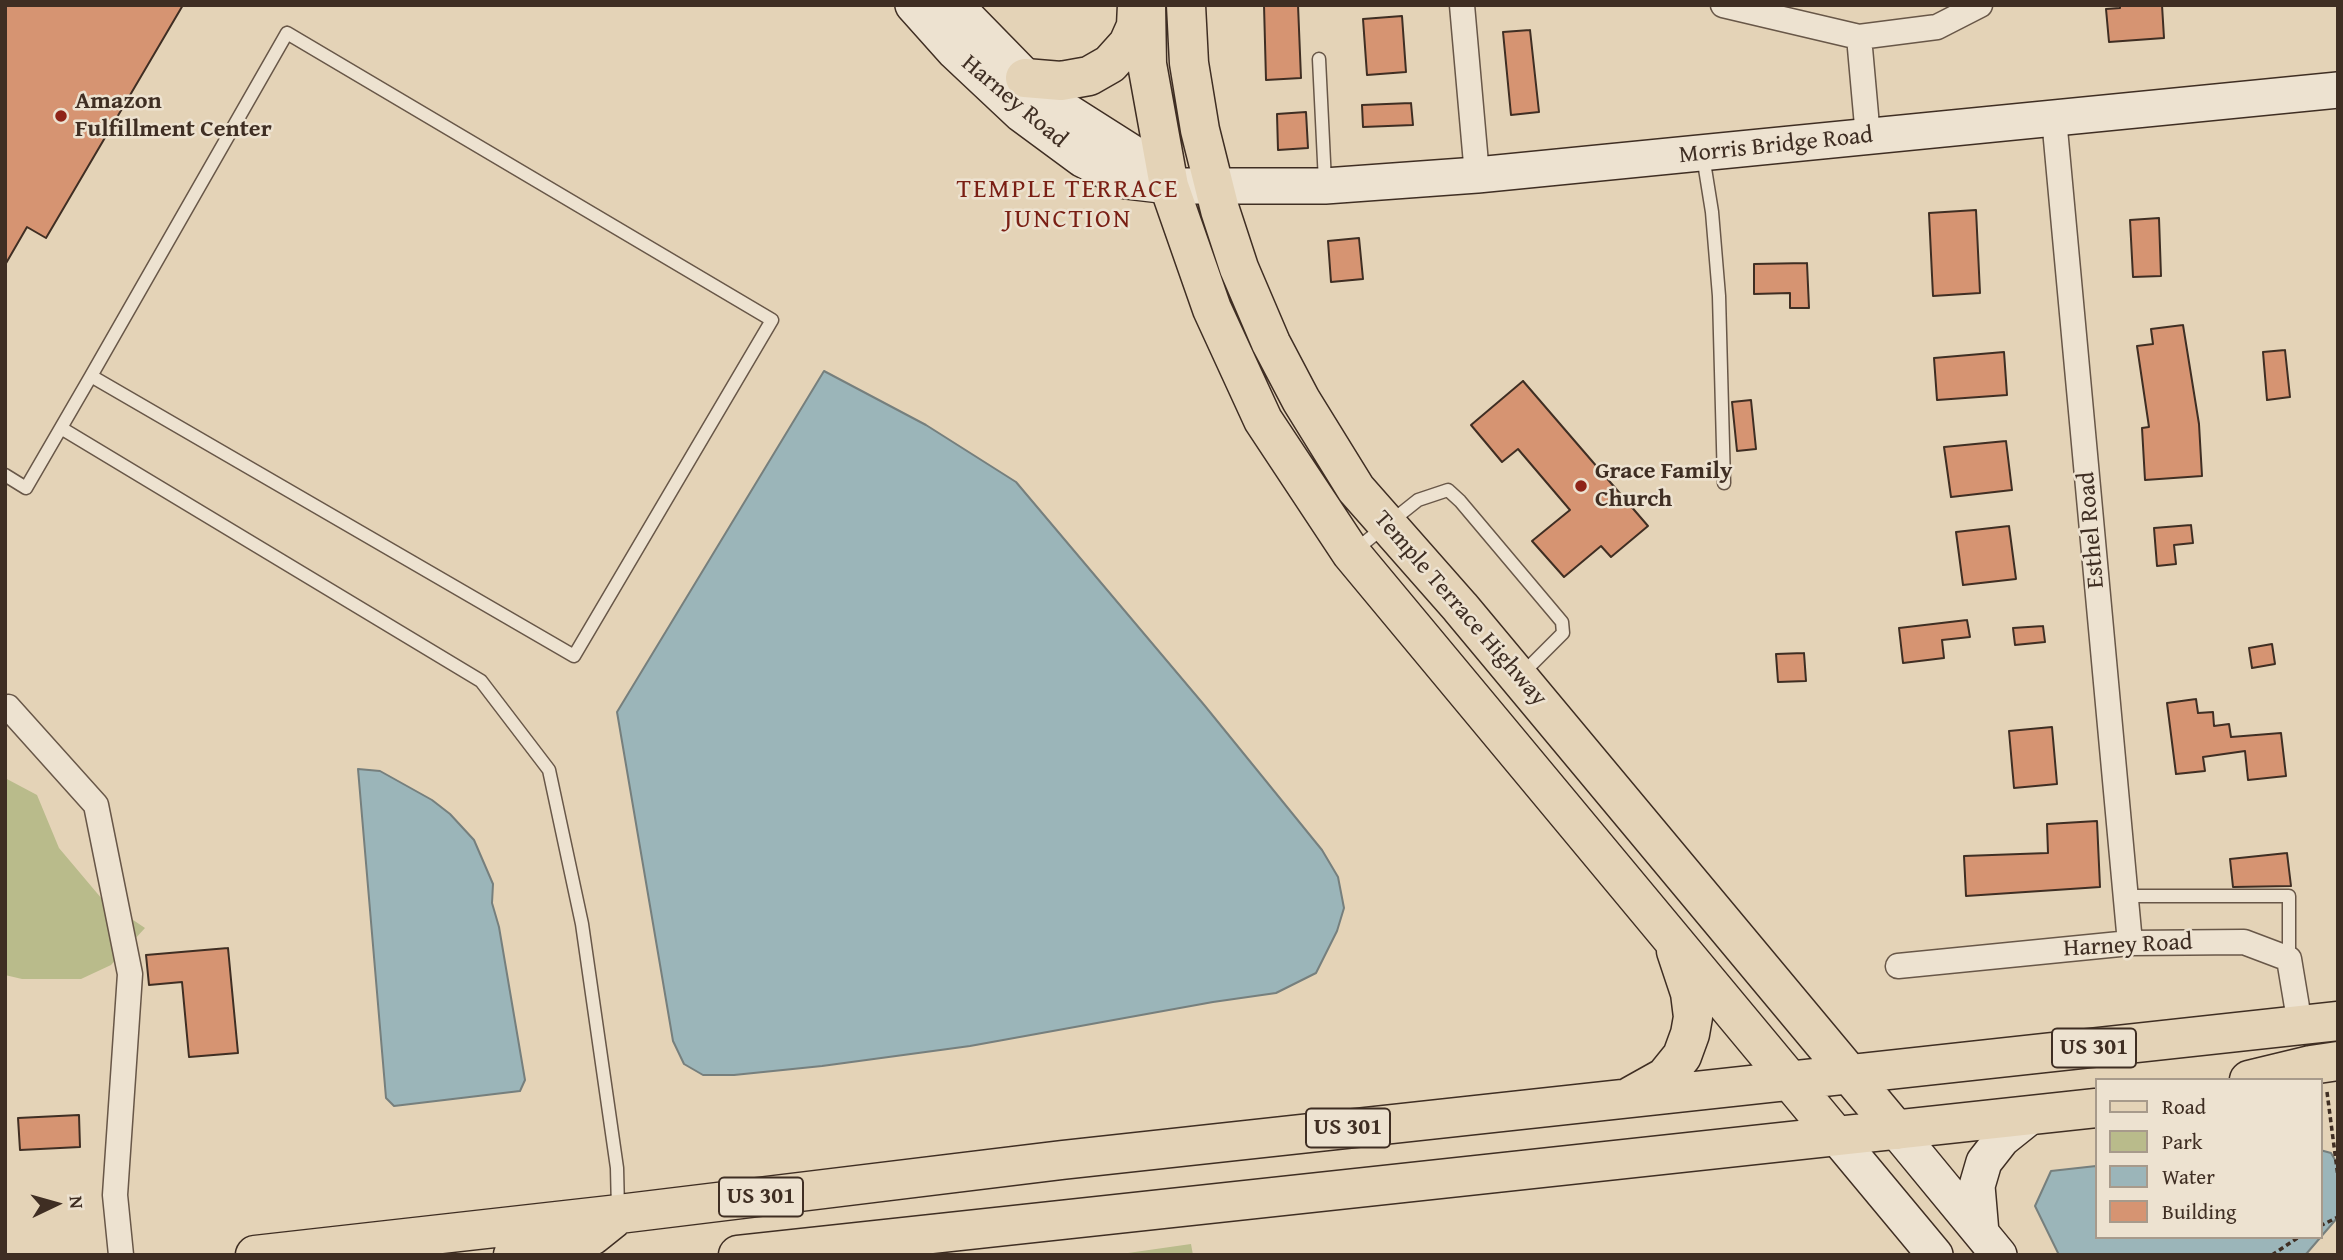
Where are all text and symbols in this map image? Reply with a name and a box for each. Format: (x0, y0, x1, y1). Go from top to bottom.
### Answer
street label: Harney Road (955, 49, 1073, 155)
place label: Amazon Fulfillment Center (75, 88, 272, 144)
marker: Amazon Fulfillment Center (53, 108, 69, 124)
street label: Morris Bridge Road (1678, 121, 1874, 171)
district label: TEMPLE TERRACE JUNCTION (958, 174, 1178, 235)
place label: Grace Family Church (1595, 458, 1732, 514)
street label: Esthel Road (2073, 470, 2111, 590)
marker: Grace Family Church (1573, 478, 1589, 494)
street label: Temple Terrace Highway (1367, 505, 1553, 713)
street label: Harney Road (2063, 928, 2193, 964)
road number: US 301 (2052, 1028, 2136, 1068)
legend (2094, 1078, 2322, 1239)
text: Road (2162, 1091, 2206, 1122)
road number: US 301 (1306, 1108, 1390, 1148)
text: Park (2162, 1126, 2203, 1157)
text: Water (2162, 1161, 2215, 1192)
north arrow (21, 1169, 91, 1239)
road number: US 301 (719, 1178, 803, 1216)
text: N (62, 1195, 91, 1210)
text: Building (2162, 1196, 2236, 1227)

